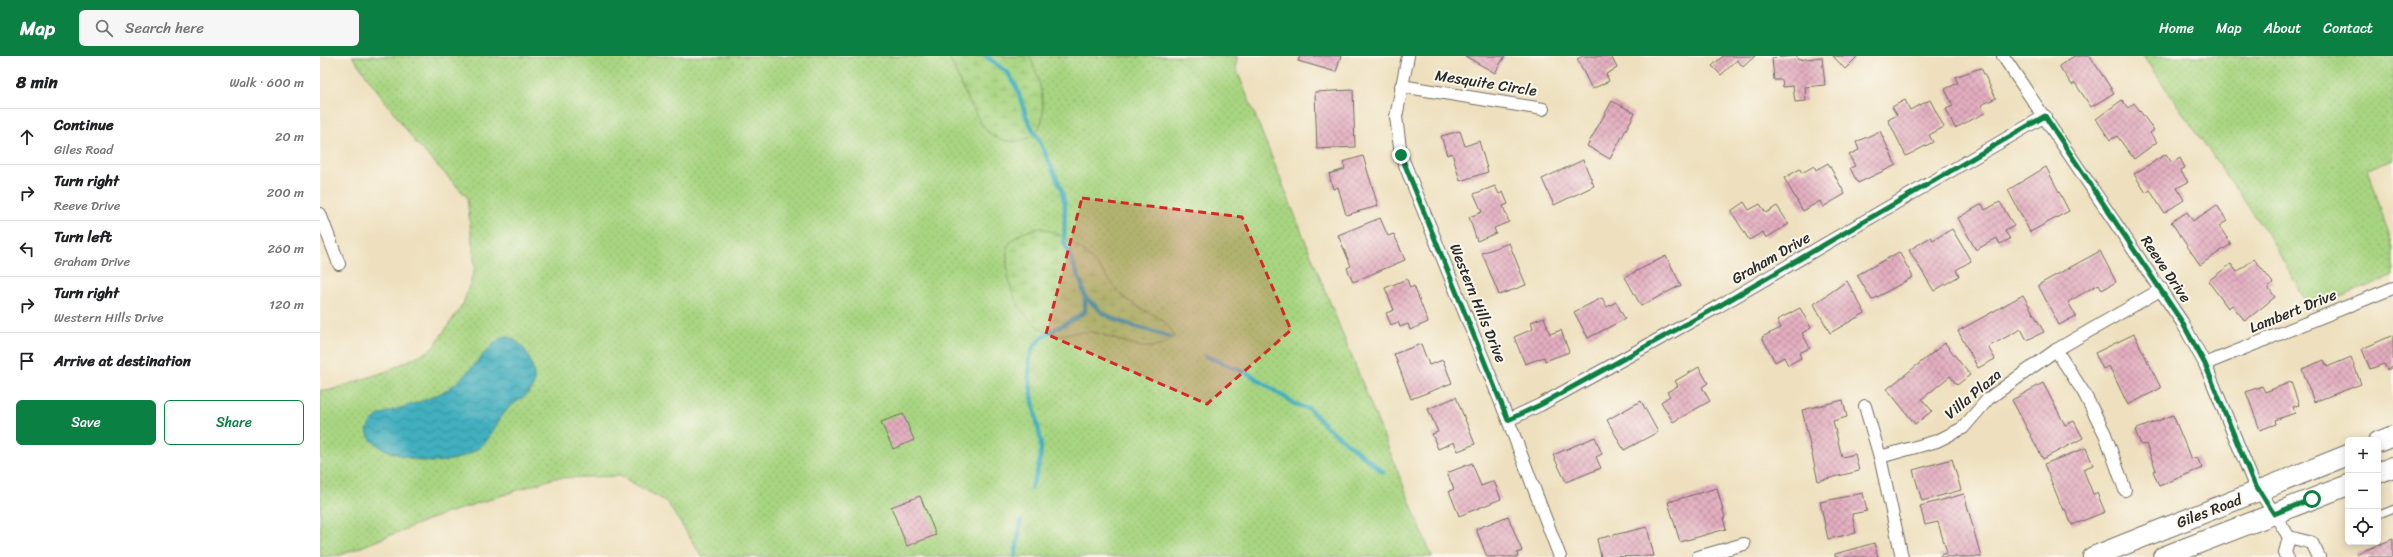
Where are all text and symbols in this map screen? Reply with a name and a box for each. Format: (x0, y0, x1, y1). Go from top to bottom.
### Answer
search box (79, 10, 359, 46)
text: Map (20, 12, 55, 45)
text: Search here (125, 15, 204, 41)
text: Home (2159, 16, 2194, 41)
text: Map (2216, 16, 2242, 41)
text: About (2264, 16, 2301, 41)
text: Contact (2323, 16, 2373, 41)
icon: search (93, 17, 115, 39)
street label: Mesquite Circle (1433, 62, 1539, 104)
text: 8 min (16, 67, 58, 97)
text: Walk · 600 m (229, 71, 304, 94)
text: Continue (54, 112, 114, 138)
text: 20 m (275, 125, 304, 148)
icon: ahead (16, 126, 38, 148)
text: Giles Road (54, 138, 113, 161)
route end (1392, 146, 1410, 164)
text: Turn right (54, 168, 119, 194)
text: 200 m (267, 181, 304, 204)
icon: right (16, 182, 38, 204)
text: Reeve Drive (54, 194, 120, 217)
text: Turn left (54, 224, 112, 250)
street label: Graham Drive (1726, 225, 1816, 291)
street label: Reeve Drive (2134, 230, 2198, 308)
text: 260 m (268, 237, 304, 260)
icon: left (16, 238, 38, 260)
street label: Western Hills Drive (1442, 239, 1514, 367)
text: Graham Drive (54, 250, 130, 273)
text: Turn right (54, 280, 119, 306)
street label: Lambert Drive (2245, 282, 2341, 340)
text: 120 m (269, 293, 304, 316)
icon: right (16, 294, 38, 316)
text: Western Hills Drive (54, 306, 164, 329)
text: Arrive at destination (54, 348, 191, 374)
icon: arrive (16, 350, 38, 372)
street label: Villa Plaza (1938, 362, 2008, 426)
button: Save (16, 400, 156, 445)
button: Share (164, 400, 304, 445)
map controls (2345, 437, 2381, 545)
button: + (2345, 437, 2381, 473)
button: − (2345, 473, 2381, 509)
street label: Giles Road (2172, 486, 2247, 535)
route start (2303, 490, 2321, 508)
button: locate (2345, 509, 2381, 545)

